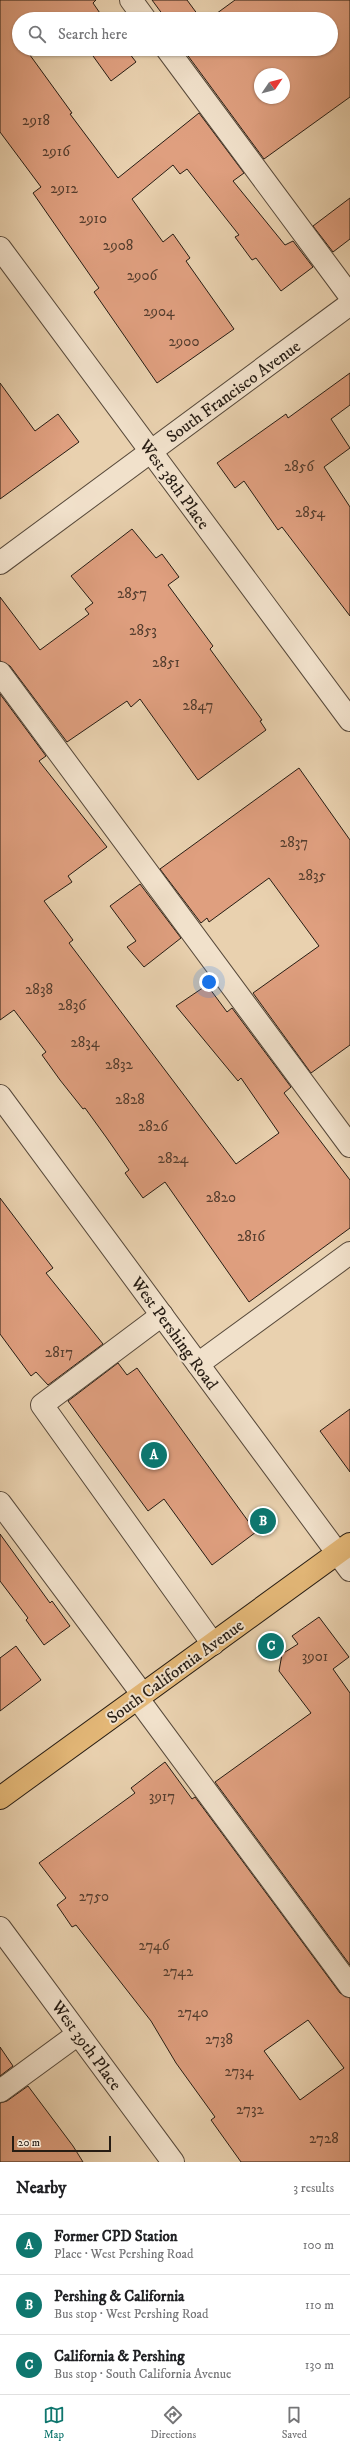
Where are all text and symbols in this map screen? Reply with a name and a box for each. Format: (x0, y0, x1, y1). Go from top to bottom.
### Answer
search box (12, 12, 338, 56)
icon: search (26, 23, 48, 45)
text: Search here (58, 25, 127, 44)
north arrow (254, 68, 290, 104)
house number: 2918 (22, 111, 50, 130)
house number: 2916 (42, 142, 71, 161)
house number: 2912 (50, 179, 78, 198)
house number: 2910 (79, 209, 107, 228)
house number: 2908 (103, 236, 133, 255)
house number: 2906 (127, 266, 159, 285)
house number: 2904 (143, 302, 175, 321)
house number: 2900 (169, 332, 200, 351)
street label: South Francisco Avenue (162, 336, 305, 448)
street label: West 38th Place (134, 434, 214, 534)
house number: 2856 (284, 457, 315, 476)
house number: 2854 (295, 503, 325, 522)
house number: 2857 (117, 584, 147, 603)
house number: 2853 (129, 621, 157, 640)
house number: 2851 (152, 653, 180, 672)
house number: 2847 (183, 696, 214, 715)
house number: 2837 (280, 833, 308, 852)
house number: 2835 (298, 866, 327, 885)
your location (199, 972, 219, 992)
house number: 2838 (25, 980, 53, 999)
house number: 2836 (58, 996, 87, 1015)
house number: 2834 (70, 1033, 100, 1052)
house number: 2832 (105, 1055, 134, 1074)
house number: 2828 (115, 1090, 145, 1109)
house number: 2826 (138, 1117, 169, 1136)
house number: 2824 (158, 1149, 189, 1168)
house number: 2820 (206, 1188, 236, 1207)
house number: 2816 (237, 1227, 266, 1246)
street label: West Pershing Road (125, 1272, 223, 1395)
house number: 2817 (45, 1343, 73, 1362)
pin: A (141, 1440, 167, 1470)
pin: B (250, 1506, 276, 1536)
street label: South California Avenue (103, 1615, 249, 1729)
pin: C (258, 1631, 284, 1661)
house number: 3901 (302, 1647, 328, 1666)
house number: 3917 (149, 1787, 175, 1806)
house number: 2750 (79, 1887, 109, 1906)
house number: 2746 (138, 1936, 171, 1955)
house number: 2742 (163, 1962, 194, 1981)
street label: West 39th Place (46, 1995, 126, 2095)
house number: 2740 (177, 2003, 209, 2022)
house number: 2738 (205, 2030, 233, 2049)
house number: 2734 (224, 2062, 254, 2081)
house number: 2732 (236, 2100, 265, 2119)
house number: 2728 (309, 2129, 339, 2148)
scale bar (12, 2134, 111, 2153)
text: 20 m (18, 2136, 40, 2150)
text: Nearby (16, 2177, 66, 2199)
text: 3 results (293, 2180, 334, 2196)
text: Former CPD Station (54, 2227, 178, 2246)
text: A (25, 2237, 33, 2253)
text: 100 m (303, 2237, 334, 2253)
text: Place · West Pershing Road (54, 2246, 194, 2262)
text: Pershing & California (54, 2287, 184, 2306)
text: B (25, 2297, 33, 2313)
text: 110 m (305, 2297, 334, 2313)
text: Bus stop · West Pershing Road (54, 2306, 209, 2322)
text: California & Pershing (54, 2347, 184, 2366)
text: C (25, 2357, 33, 2373)
text: 130 m (305, 2357, 334, 2373)
text: Bus stop · South California Avenue (54, 2366, 231, 2382)
tab: Map (43, 2404, 65, 2442)
tab: Directions (151, 2404, 196, 2442)
tab: Saved (282, 2404, 307, 2442)

